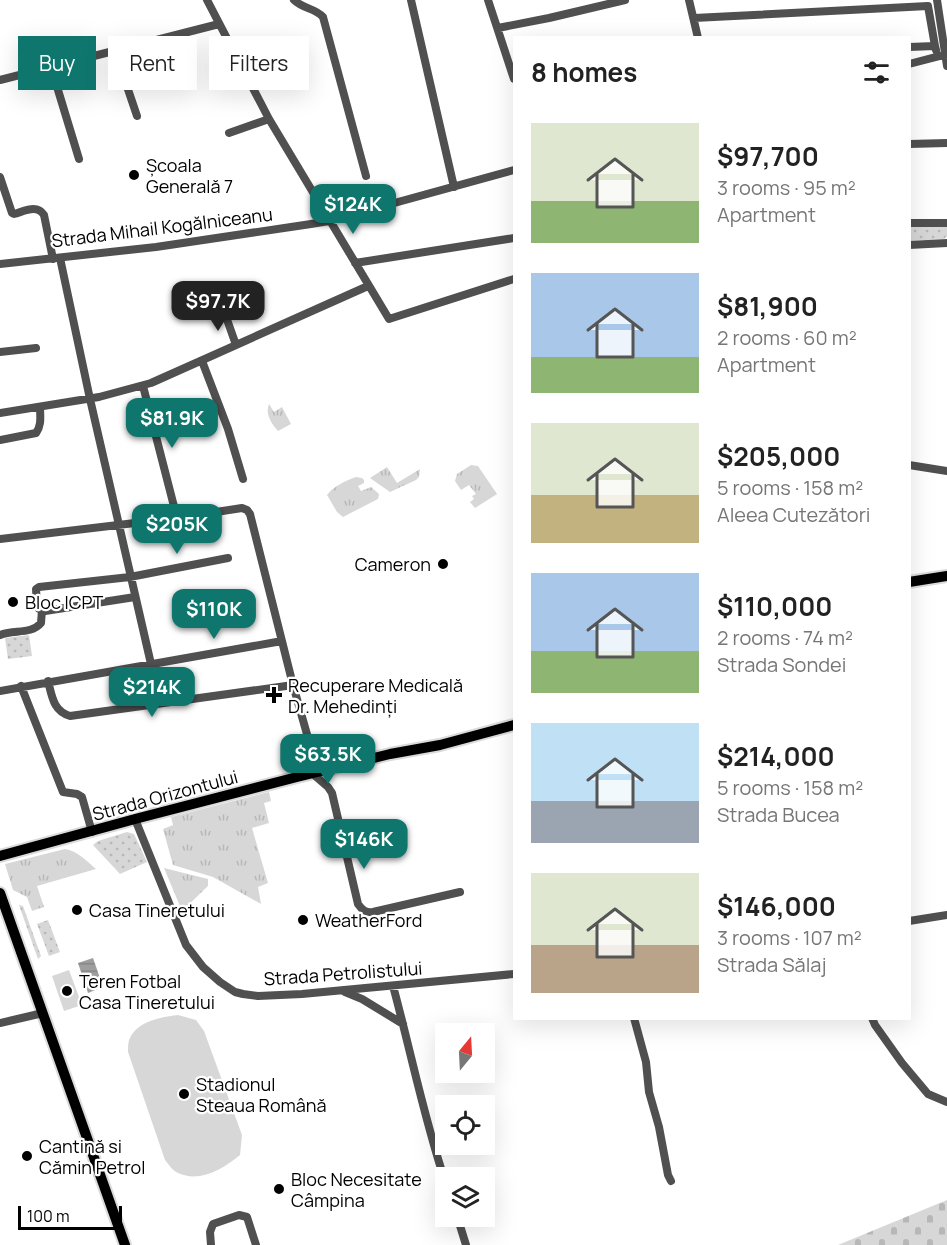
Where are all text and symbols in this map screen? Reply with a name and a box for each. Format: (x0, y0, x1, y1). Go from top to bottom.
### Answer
chip: Buy (18, 36, 96, 90)
chip: Rent (108, 36, 197, 90)
chip: Filters (209, 36, 309, 90)
text: 8 homes (531, 54, 637, 90)
icon: filters (860, 56, 893, 89)
text: $97,700 (717, 138, 819, 174)
icon: home (579, 147, 651, 219)
place label: Școala Generală 7 (146, 153, 233, 198)
marker: Școala Generală 7 (127, 168, 141, 182)
text: 3 rooms · 95 m² (717, 174, 856, 201)
pin: $124K (311, 184, 395, 235)
text: $124K (324, 190, 382, 217)
text: Apartment (717, 201, 816, 228)
street label: Strada Mihail Kogălniceanu (50, 202, 274, 252)
pin: $97.7K (169, 281, 267, 332)
text: $97.7K (186, 287, 250, 314)
text: $81,900 (717, 288, 818, 324)
icon: home (579, 297, 651, 369)
text: 2 rooms · 60 m² (717, 324, 857, 351)
text: Apartment (717, 351, 816, 378)
pin: $81.9K (123, 398, 221, 449)
text: $81.9K (140, 404, 204, 431)
text: $205,000 (717, 438, 840, 474)
icon: home (579, 447, 651, 519)
text: 5 rooms · 158 m² (717, 474, 863, 501)
text: Aleea Cutezători (717, 501, 871, 528)
pin: $205K (135, 504, 219, 555)
text: $205K (146, 510, 208, 537)
place label: Cameron (355, 552, 431, 576)
marker: Cameron (436, 557, 450, 571)
text: $110,000 (717, 588, 832, 624)
pin: $110K (172, 589, 256, 640)
place label: Bloc ICPT (25, 590, 103, 614)
marker: Bloc ICPT (6, 595, 20, 609)
text: $110K (186, 595, 242, 622)
icon: home (579, 597, 651, 669)
text: 2 rooms · 74 m² (717, 624, 853, 651)
text: Strada Sondei (717, 651, 846, 678)
pin: $214K (110, 667, 194, 718)
text: $214K (123, 673, 181, 700)
place label: Recuperare Medicală Dr. Mehedinți (288, 673, 463, 718)
marker: Recuperare Medicală Dr. Mehedinți (265, 686, 283, 704)
pin: $63.5K (279, 734, 377, 785)
text: $214,000 (717, 738, 835, 774)
text: $63.5K (294, 740, 362, 767)
icon: home (579, 747, 651, 819)
street label: Strada Orizontului (90, 764, 240, 826)
text: 5 rooms · 158 m² (717, 774, 863, 801)
text: Strada Bucea (717, 801, 840, 828)
pin: $146K (322, 819, 406, 870)
text: $146K (335, 825, 393, 852)
text: $146,000 (717, 888, 836, 924)
icon: home (579, 897, 651, 969)
place label: Casa Tineretului (89, 898, 225, 922)
marker: Casa Tineretului (70, 903, 84, 917)
place label: WeatherFord (315, 908, 422, 932)
marker: WeatherFord (296, 913, 310, 927)
text: 3 rooms · 107 m² (717, 924, 862, 951)
text: Strada Sălaj (717, 951, 826, 978)
street label: Strada Petrolistului (263, 955, 423, 991)
place label: Teren Fotbal Casa Tineretului (79, 969, 215, 1014)
marker: Teren Fotbal Casa Tineretului (60, 984, 74, 998)
north arrow (435, 1023, 495, 1083)
map controls (435, 1023, 495, 1227)
place label: Stadionul Steaua Română (196, 1072, 327, 1117)
marker: Stadionul Steaua Română (177, 1087, 191, 1101)
button: locate (435, 1095, 495, 1155)
place label: Cantină si Cămin Petrol (39, 1134, 145, 1179)
marker: Cantină si Cămin Petrol (20, 1149, 34, 1163)
place label: Bloc Necesitate Câmpina (291, 1167, 422, 1212)
button: layers (435, 1167, 495, 1227)
marker: Bloc Necesitate Câmpina (272, 1182, 286, 1196)
scale bar (18, 1203, 122, 1230)
text: 100 m (27, 1205, 70, 1227)

